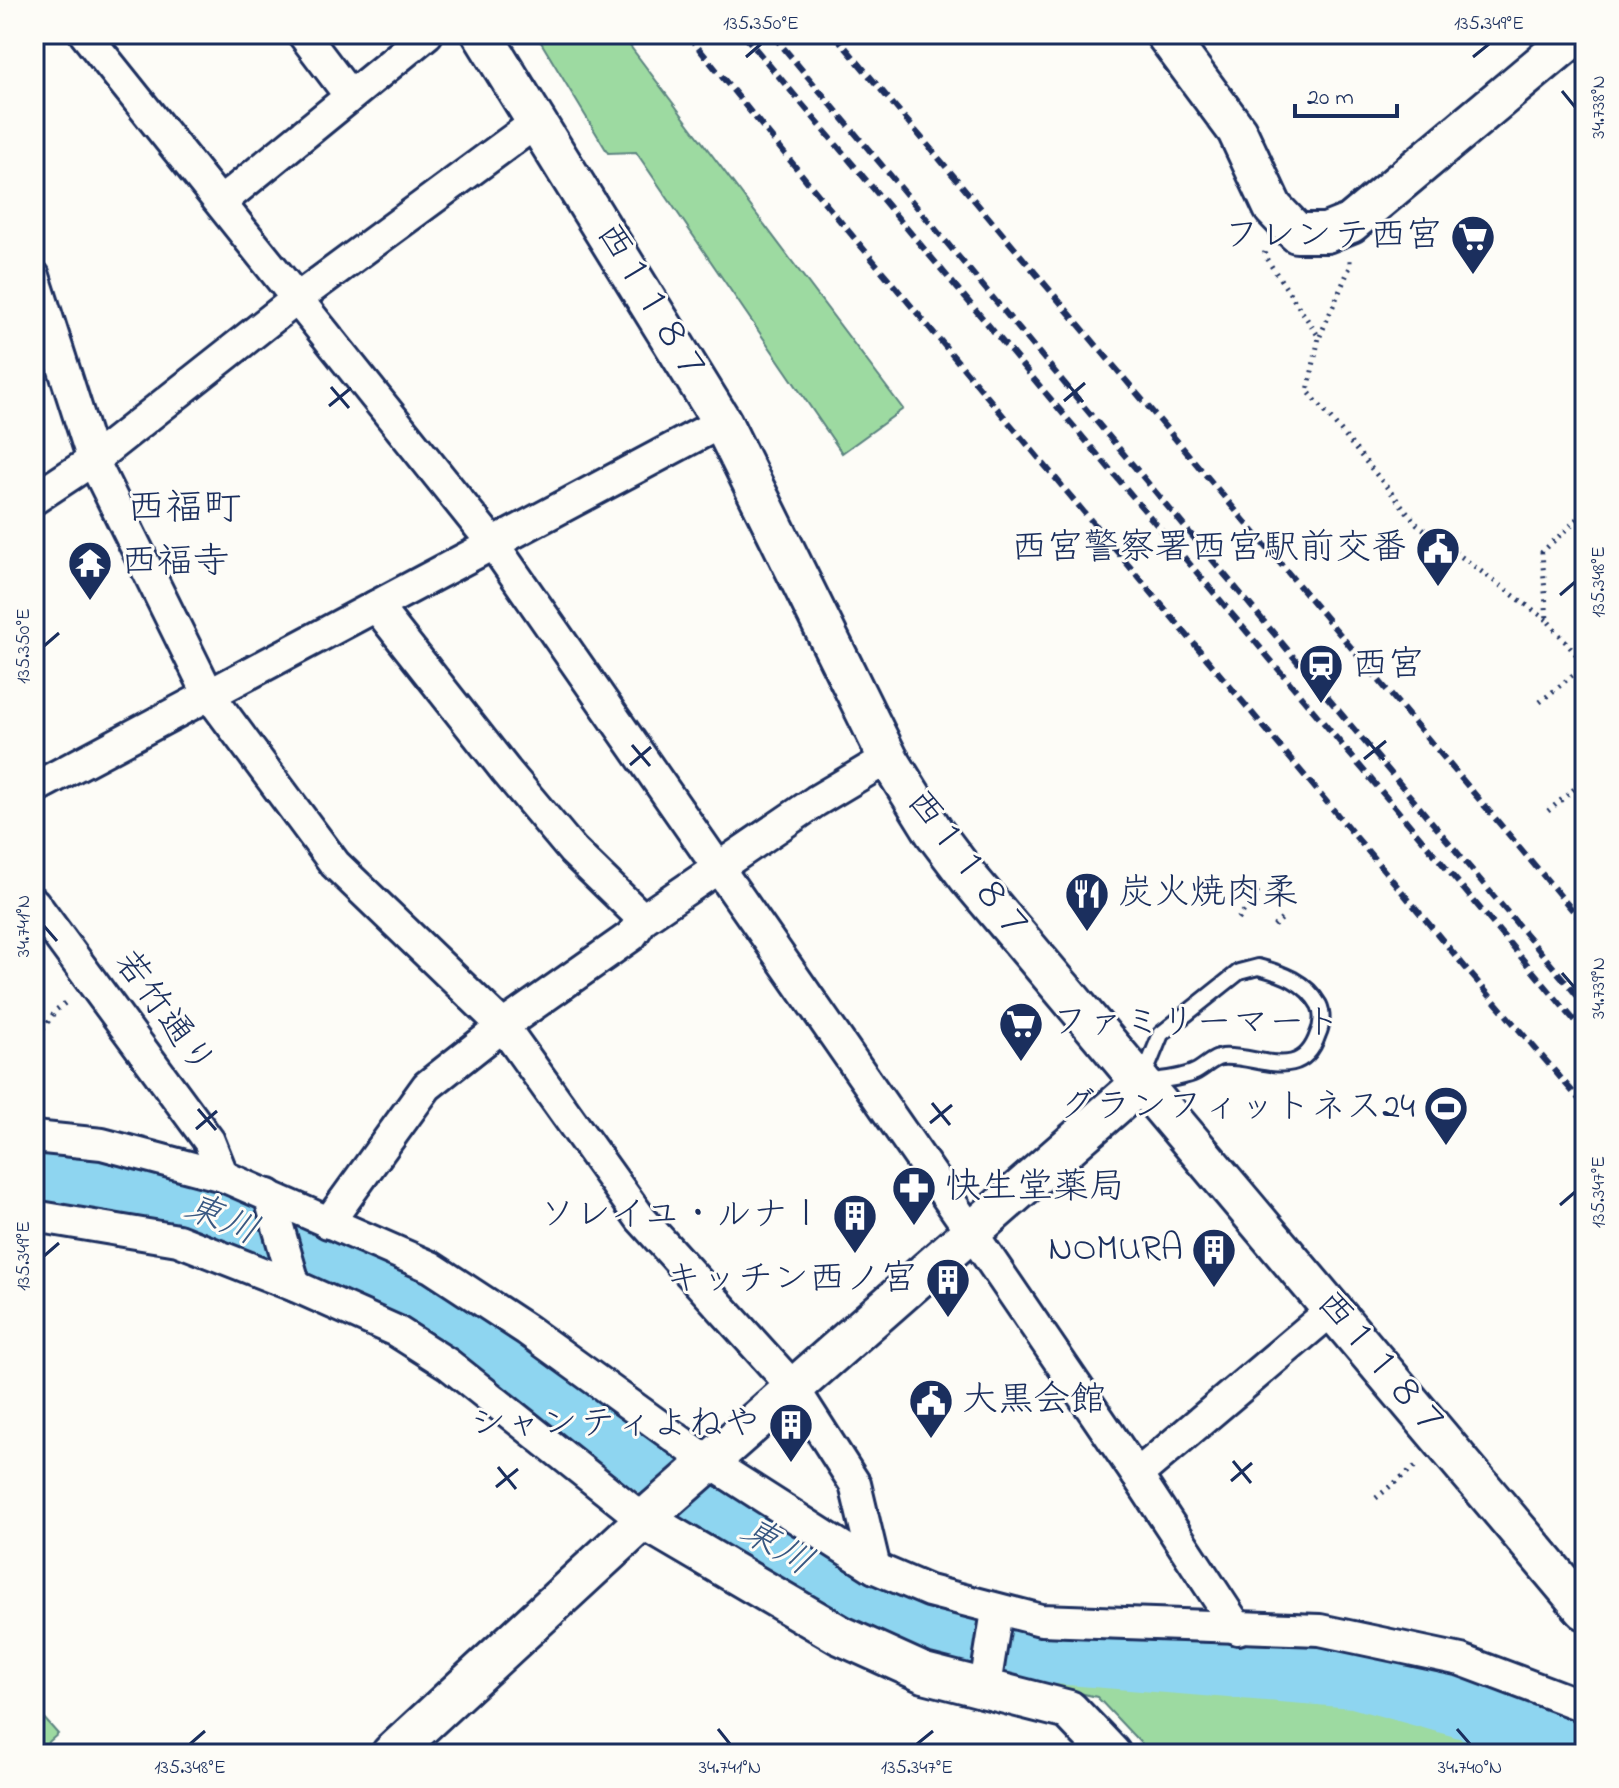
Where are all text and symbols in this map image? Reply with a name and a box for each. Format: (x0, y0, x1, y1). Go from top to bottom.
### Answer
text: 135.350°E (723, 10, 799, 39)
text: 135.349°E (1454, 10, 1524, 39)
scale bar (1295, 68, 1397, 118)
text: 34.738°N (1585, 75, 1614, 139)
text: 20 m (1307, 81, 1354, 116)
place label: フレンテ西宮 (1224, 211, 1442, 264)
street label: 西１１８７ (581, 213, 719, 395)
supermarket icon: フレンテ西宮 (1449, 213, 1497, 276)
district label: 西福町 (127, 482, 241, 538)
place label: 西宮警察署西宮駅前交番 (1011, 523, 1407, 576)
public building icon: 西宮警察署西宮駅前交番 (1414, 525, 1462, 588)
place label: 西福寺 (121, 537, 229, 590)
temple icon: 西福寺 (66, 539, 114, 602)
text: 135.348°E (1585, 546, 1614, 618)
text: 135.350°E (10, 608, 39, 684)
place label: 西宮 (1352, 640, 1424, 693)
station icon: 西宮 (1297, 642, 1345, 705)
street label: 西１１８７ (892, 779, 1042, 955)
place label: 炭火焼肉柔 (1118, 868, 1298, 921)
restaurant icon: 炭火焼肉柔 (1063, 870, 1111, 933)
text: 34.741°N (10, 895, 39, 957)
street label: 若竹通り (99, 940, 227, 1088)
text: 34.739°N (1585, 957, 1614, 1019)
place label: ファミリーマート (1052, 998, 1341, 1051)
supermarket icon: ファミリーマート (997, 1000, 1045, 1063)
place label: グランフィットネス24 (1059, 1082, 1415, 1135)
sports icon: グランフィットネス24 (1422, 1084, 1470, 1147)
text: 135.347°E (1585, 1156, 1614, 1228)
place label: 快生堂薬局 (945, 1162, 1125, 1215)
pharmacy icon: 快生堂薬局 (890, 1164, 938, 1227)
water label: 東川 (175, 1180, 267, 1262)
place label: ソレイユ・ルナⅠ (539, 1190, 824, 1243)
building icon: ソレイユ・ルナⅠ (831, 1192, 879, 1255)
text: 135.349°E (10, 1221, 39, 1291)
place label: NOMURA (1048, 1224, 1183, 1277)
building icon: NOMURA (1190, 1226, 1238, 1289)
place label: キッチン西ノ宮 (665, 1254, 917, 1307)
building icon: キッチン西ノ宮 (924, 1256, 972, 1319)
street label: 西１１８７ (1302, 1280, 1458, 1452)
place label: 大黒会館 (962, 1375, 1106, 1428)
public building icon: 大黒会館 (907, 1377, 955, 1440)
place label: シャンティよねや (470, 1399, 760, 1452)
building icon: シャンティよねや (767, 1401, 815, 1464)
water label: 東川 (729, 1504, 823, 1592)
text: 135.348°E (154, 1754, 226, 1783)
text: 34.741°N (699, 1754, 761, 1783)
text: 135.347°E (881, 1754, 953, 1783)
text: 34.740°N (1438, 1754, 1502, 1783)

